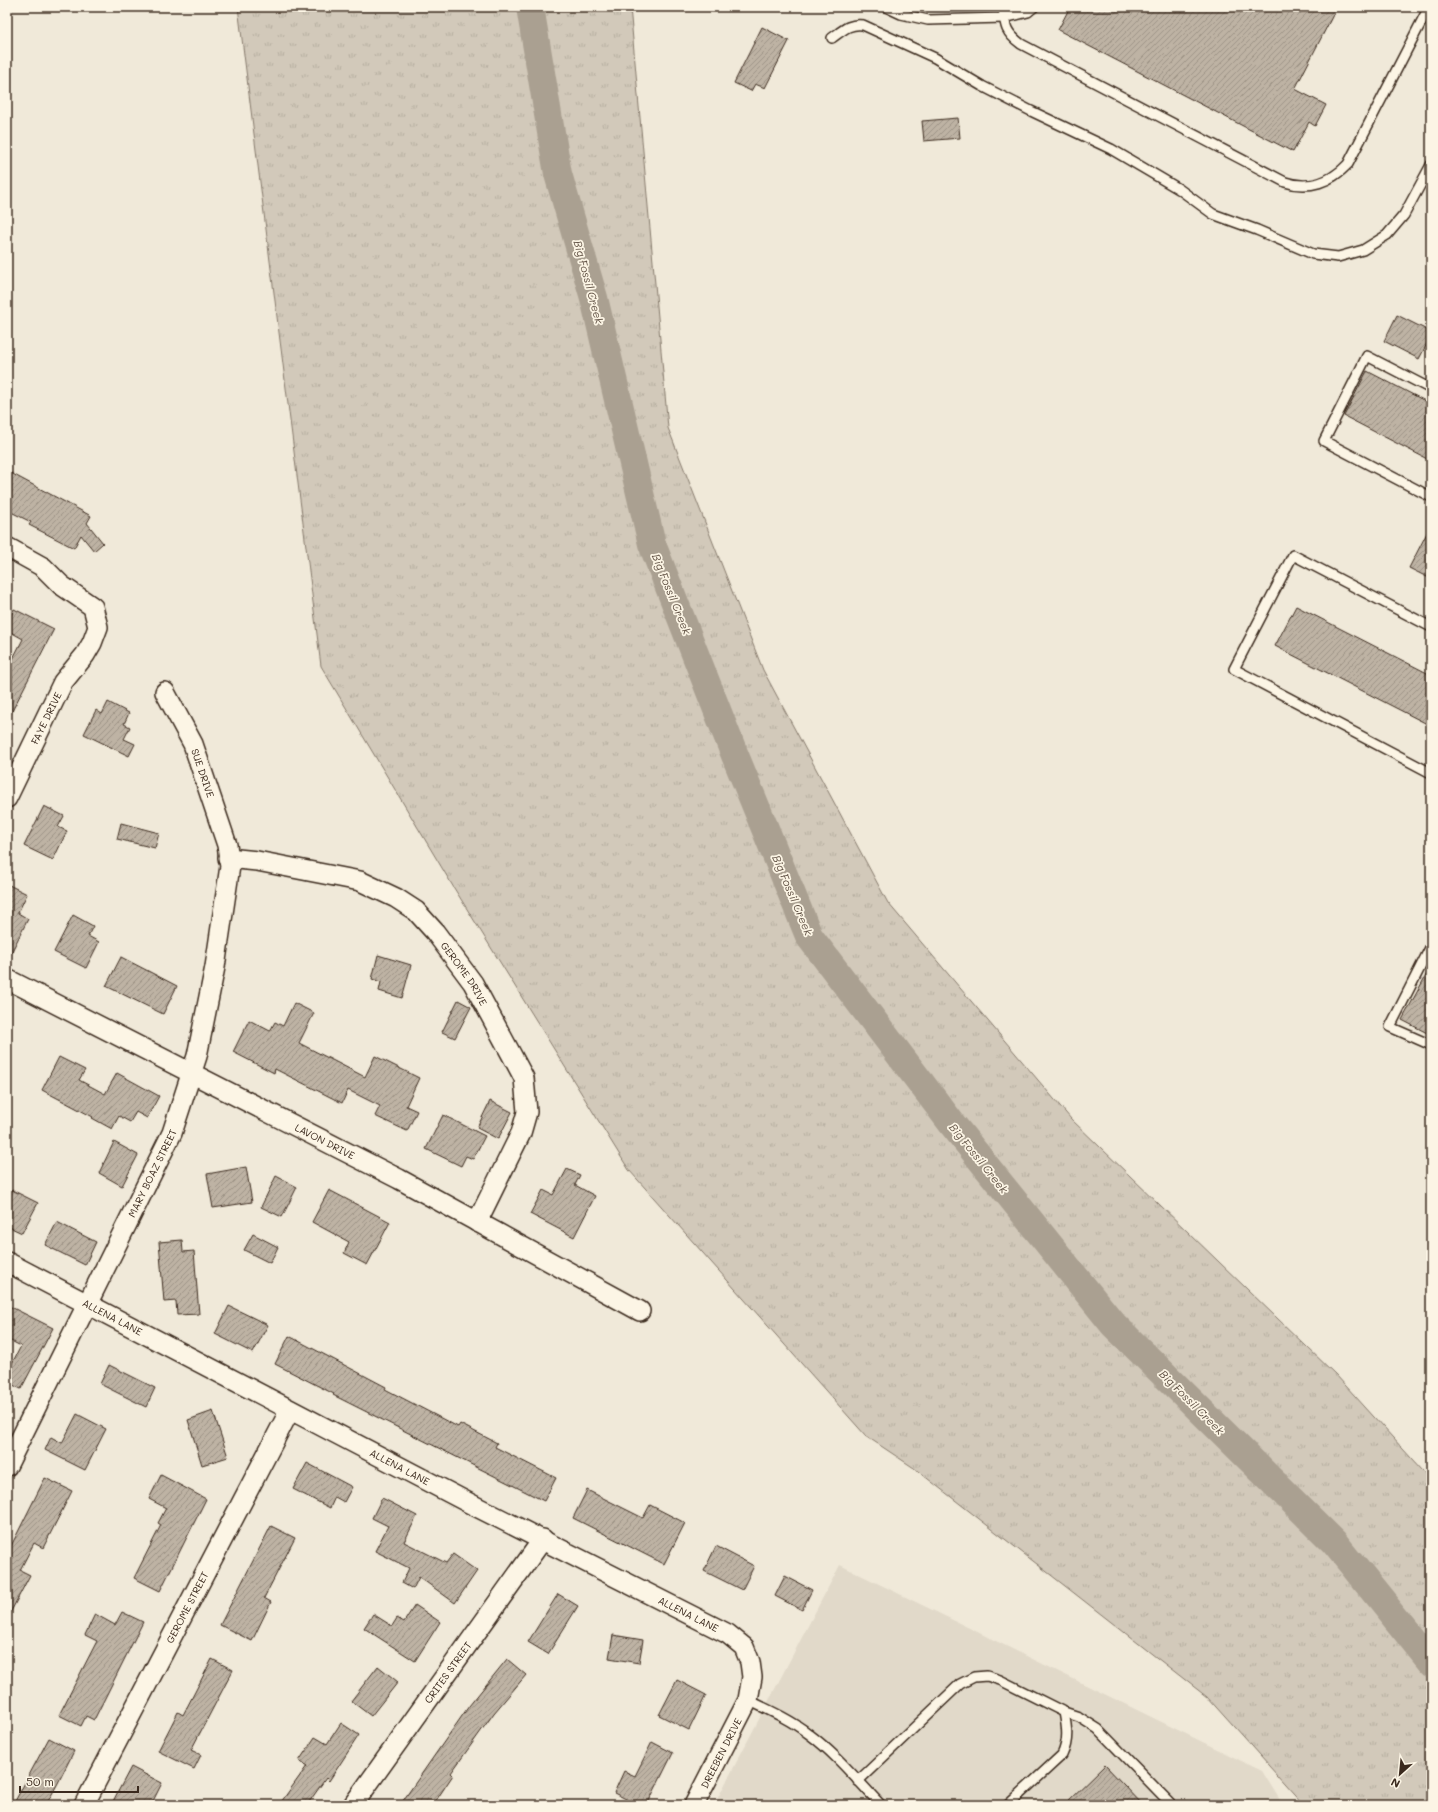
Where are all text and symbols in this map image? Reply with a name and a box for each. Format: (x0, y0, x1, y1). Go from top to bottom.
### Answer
water label: Big Fossil Creek (571, 239, 607, 326)
water label: Big Fossil Creek (649, 551, 695, 637)
street label: FAYE DRIVE (27, 689, 65, 747)
street label: SUE DRIVE (188, 747, 218, 800)
water label: Big Fossil Creek (769, 853, 817, 938)
street label: GEROME DRIVE (438, 939, 491, 1008)
street label: LAVON DRIVE (293, 1120, 358, 1162)
water label: Big Fossil Creek (946, 1120, 1012, 1196)
street label: MARY BOAZ STREET (124, 1127, 180, 1219)
street label: ALLENA LANE (80, 1296, 145, 1339)
water label: Big Fossil Creek (1156, 1366, 1228, 1438)
street label: ALLENA LANE (367, 1445, 433, 1488)
street label: GEROME STREET (163, 1569, 212, 1646)
street label: ALLENA LANE (656, 1593, 721, 1635)
street label: CRITES STREET (421, 1638, 475, 1706)
street label: DREEBEN DRIVE (697, 1715, 745, 1791)
north arrow (1380, 1754, 1420, 1794)
scale bar (20, 1768, 138, 1794)
text: 50 m (26, 1773, 54, 1789)
text: N (1388, 1775, 1402, 1792)

